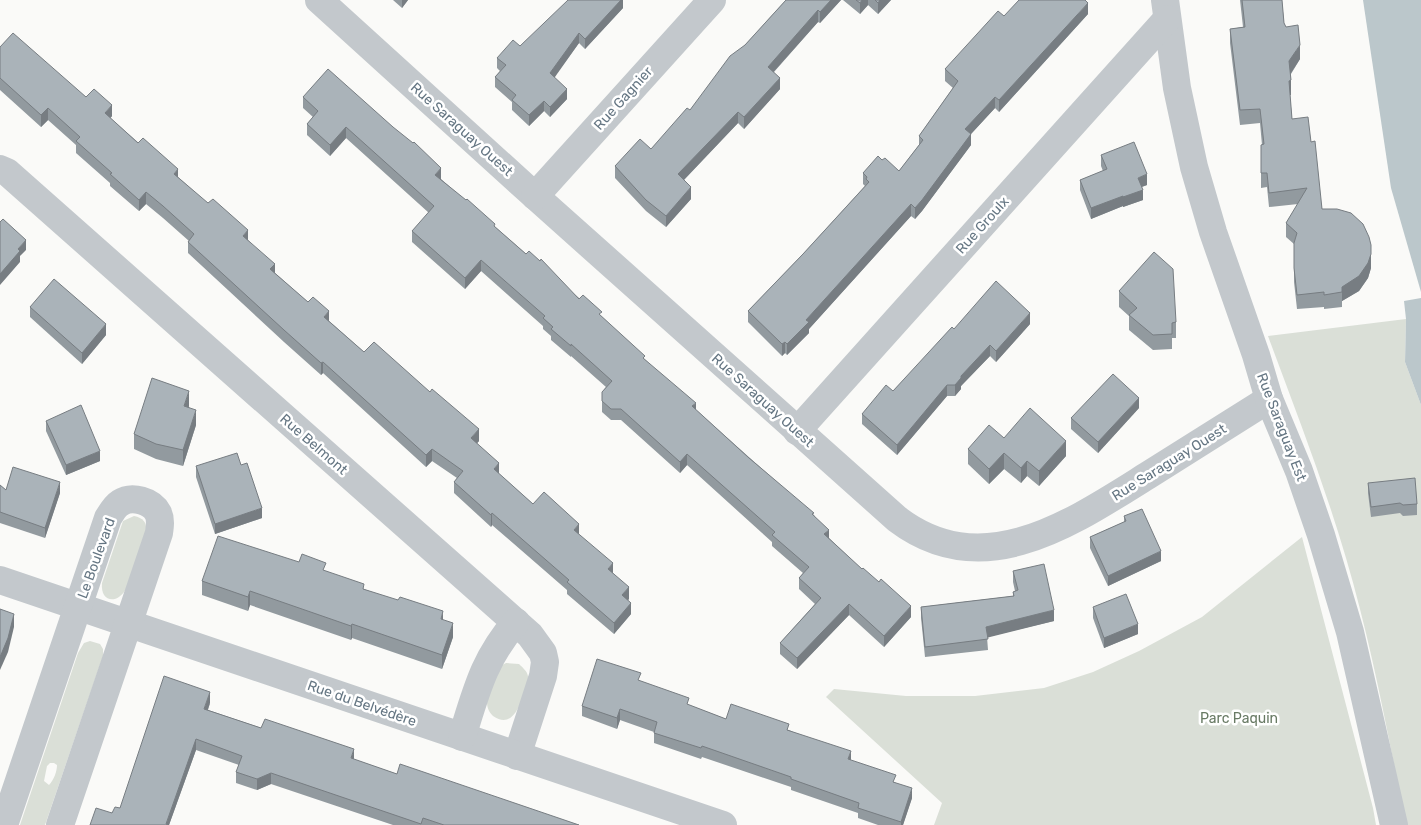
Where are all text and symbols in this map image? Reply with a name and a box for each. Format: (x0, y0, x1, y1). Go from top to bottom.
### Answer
street label: Rue Gagnier (590, 63, 657, 134)
street label: Rue Saraguay Ouest (407, 79, 517, 180)
street label: Rue Groulx (952, 193, 1013, 257)
street label: Rue Saraguay Ouest (708, 350, 818, 451)
street label: Rue Saraguay Est (1253, 371, 1310, 484)
street label: Rue Belmont (276, 410, 351, 479)
street label: Rue Saraguay Ouest (1109, 420, 1230, 505)
street label: Le Boulevard (74, 516, 119, 601)
street label: Rue du Belvédère (305, 677, 419, 730)
park label: Parc Paquin (1200, 710, 1278, 727)

